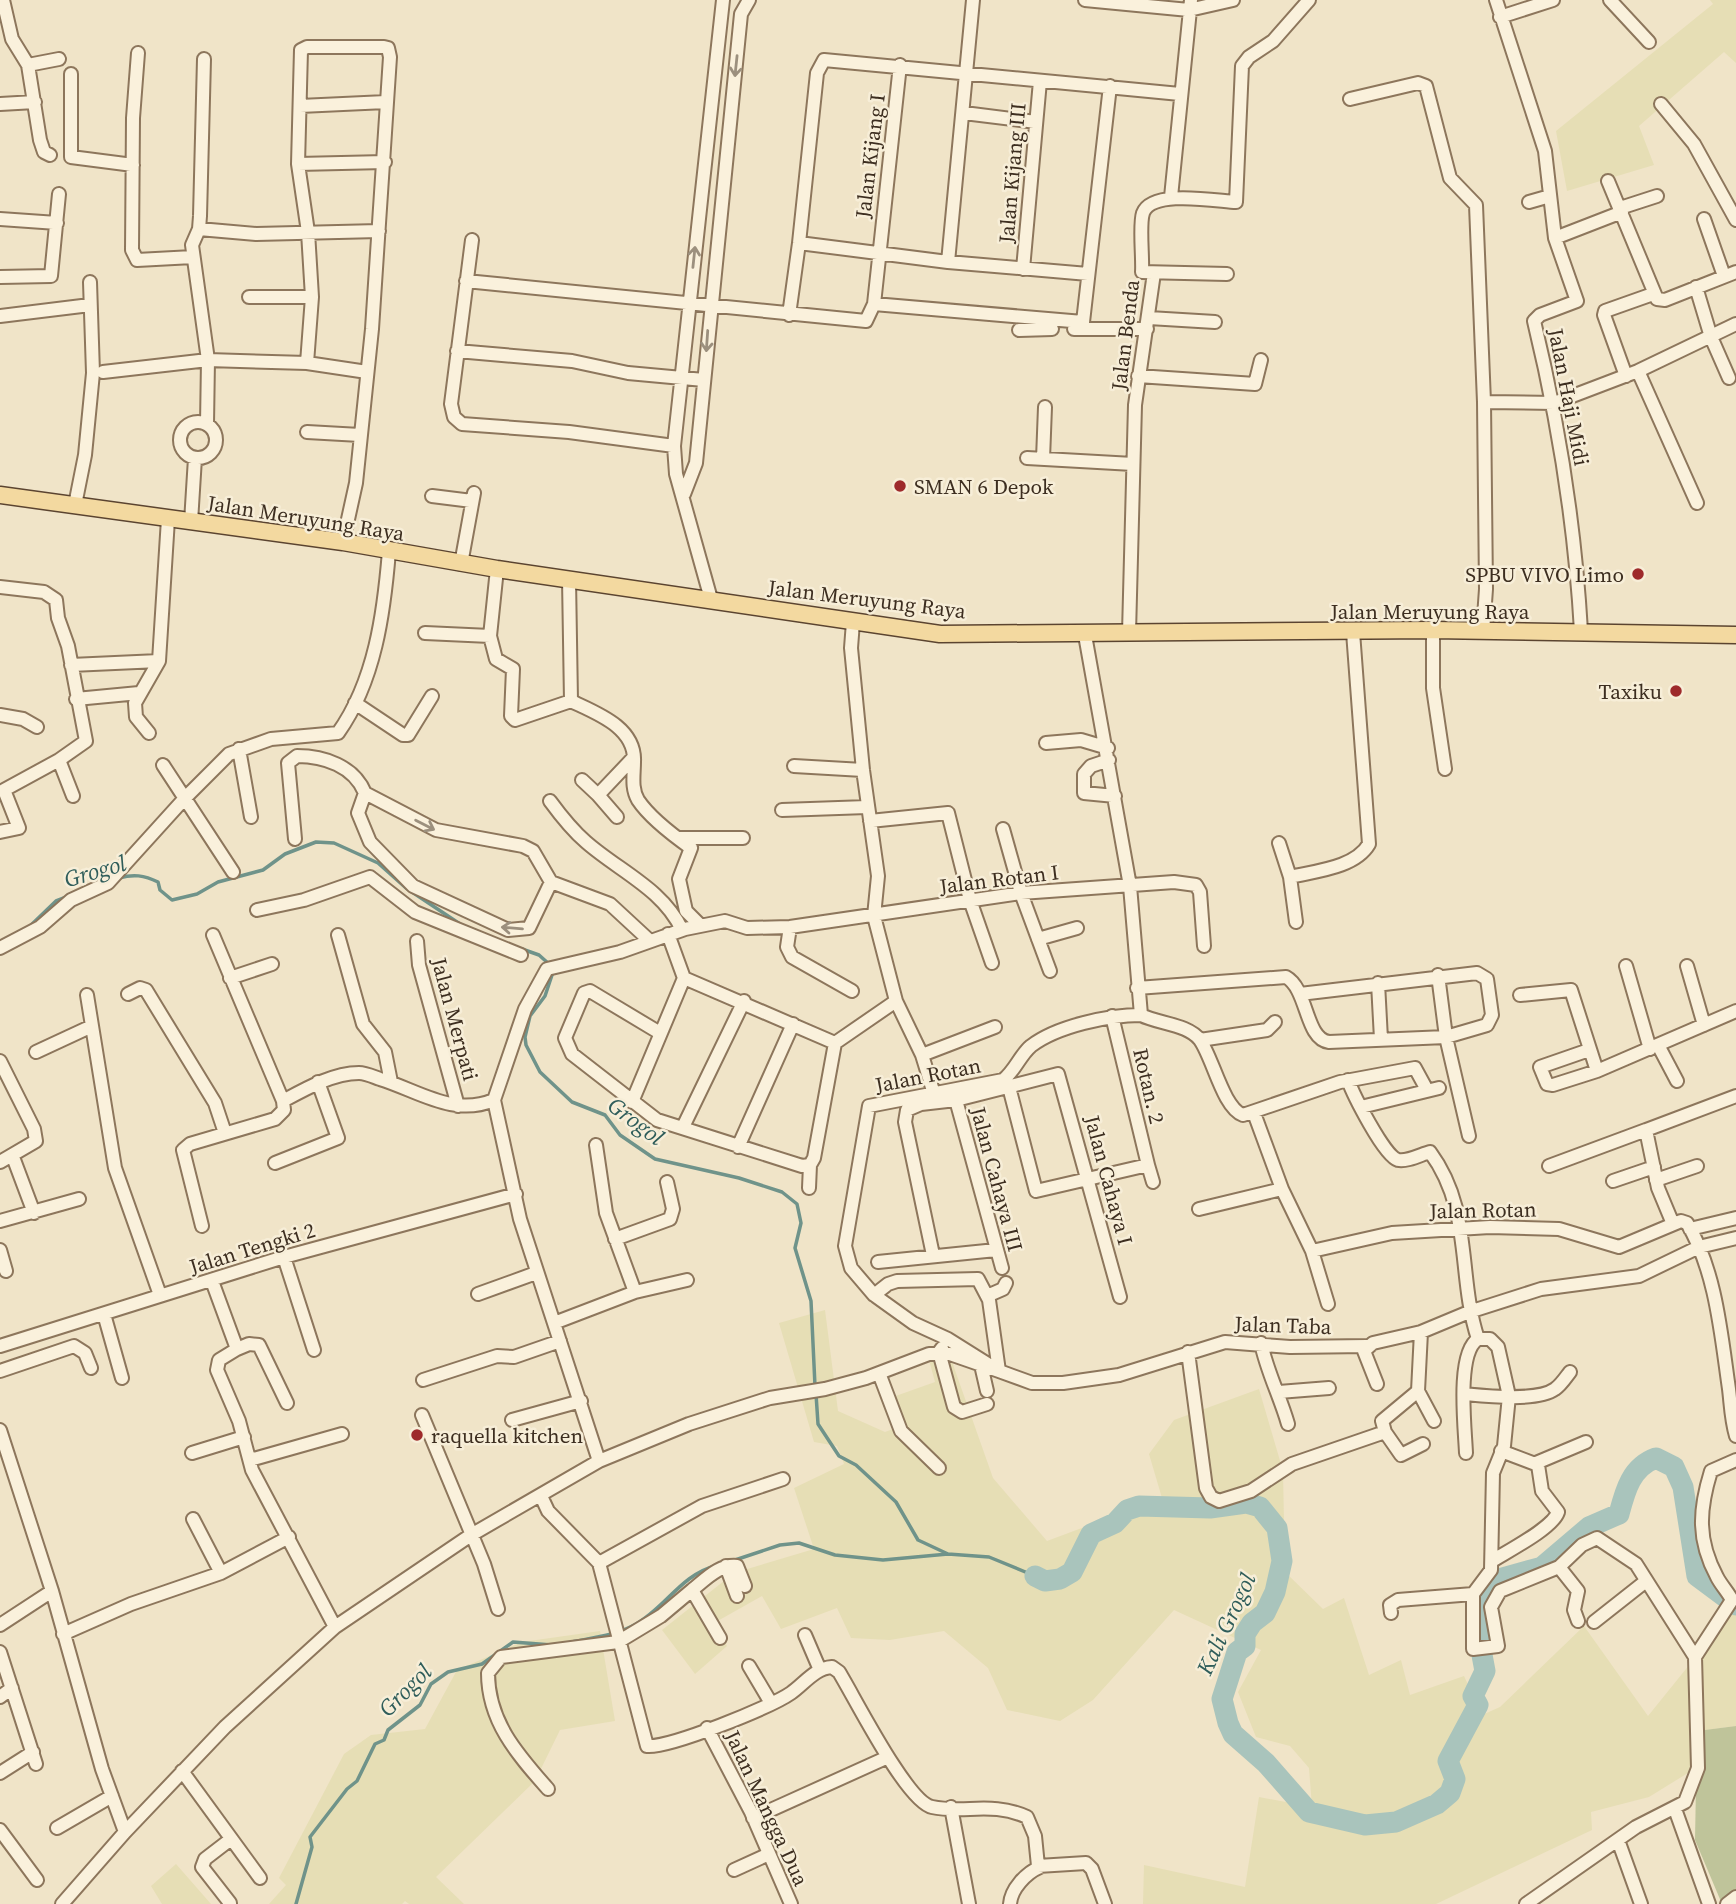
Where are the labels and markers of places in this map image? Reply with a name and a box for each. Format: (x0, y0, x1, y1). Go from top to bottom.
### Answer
place label: SMAN 6 Depok (914, 472, 1054, 501)
marker: SMAN 6 Depok (892, 478, 908, 494)
place label: SPBU VIVO Limo (1465, 560, 1624, 589)
marker: SPBU VIVO Limo (1630, 566, 1646, 582)
place label: Taxiku (1598, 677, 1662, 706)
marker: Taxiku (1668, 683, 1684, 699)
place label: raquella kitchen (431, 1421, 583, 1450)
marker: raquella kitchen (409, 1427, 425, 1443)

